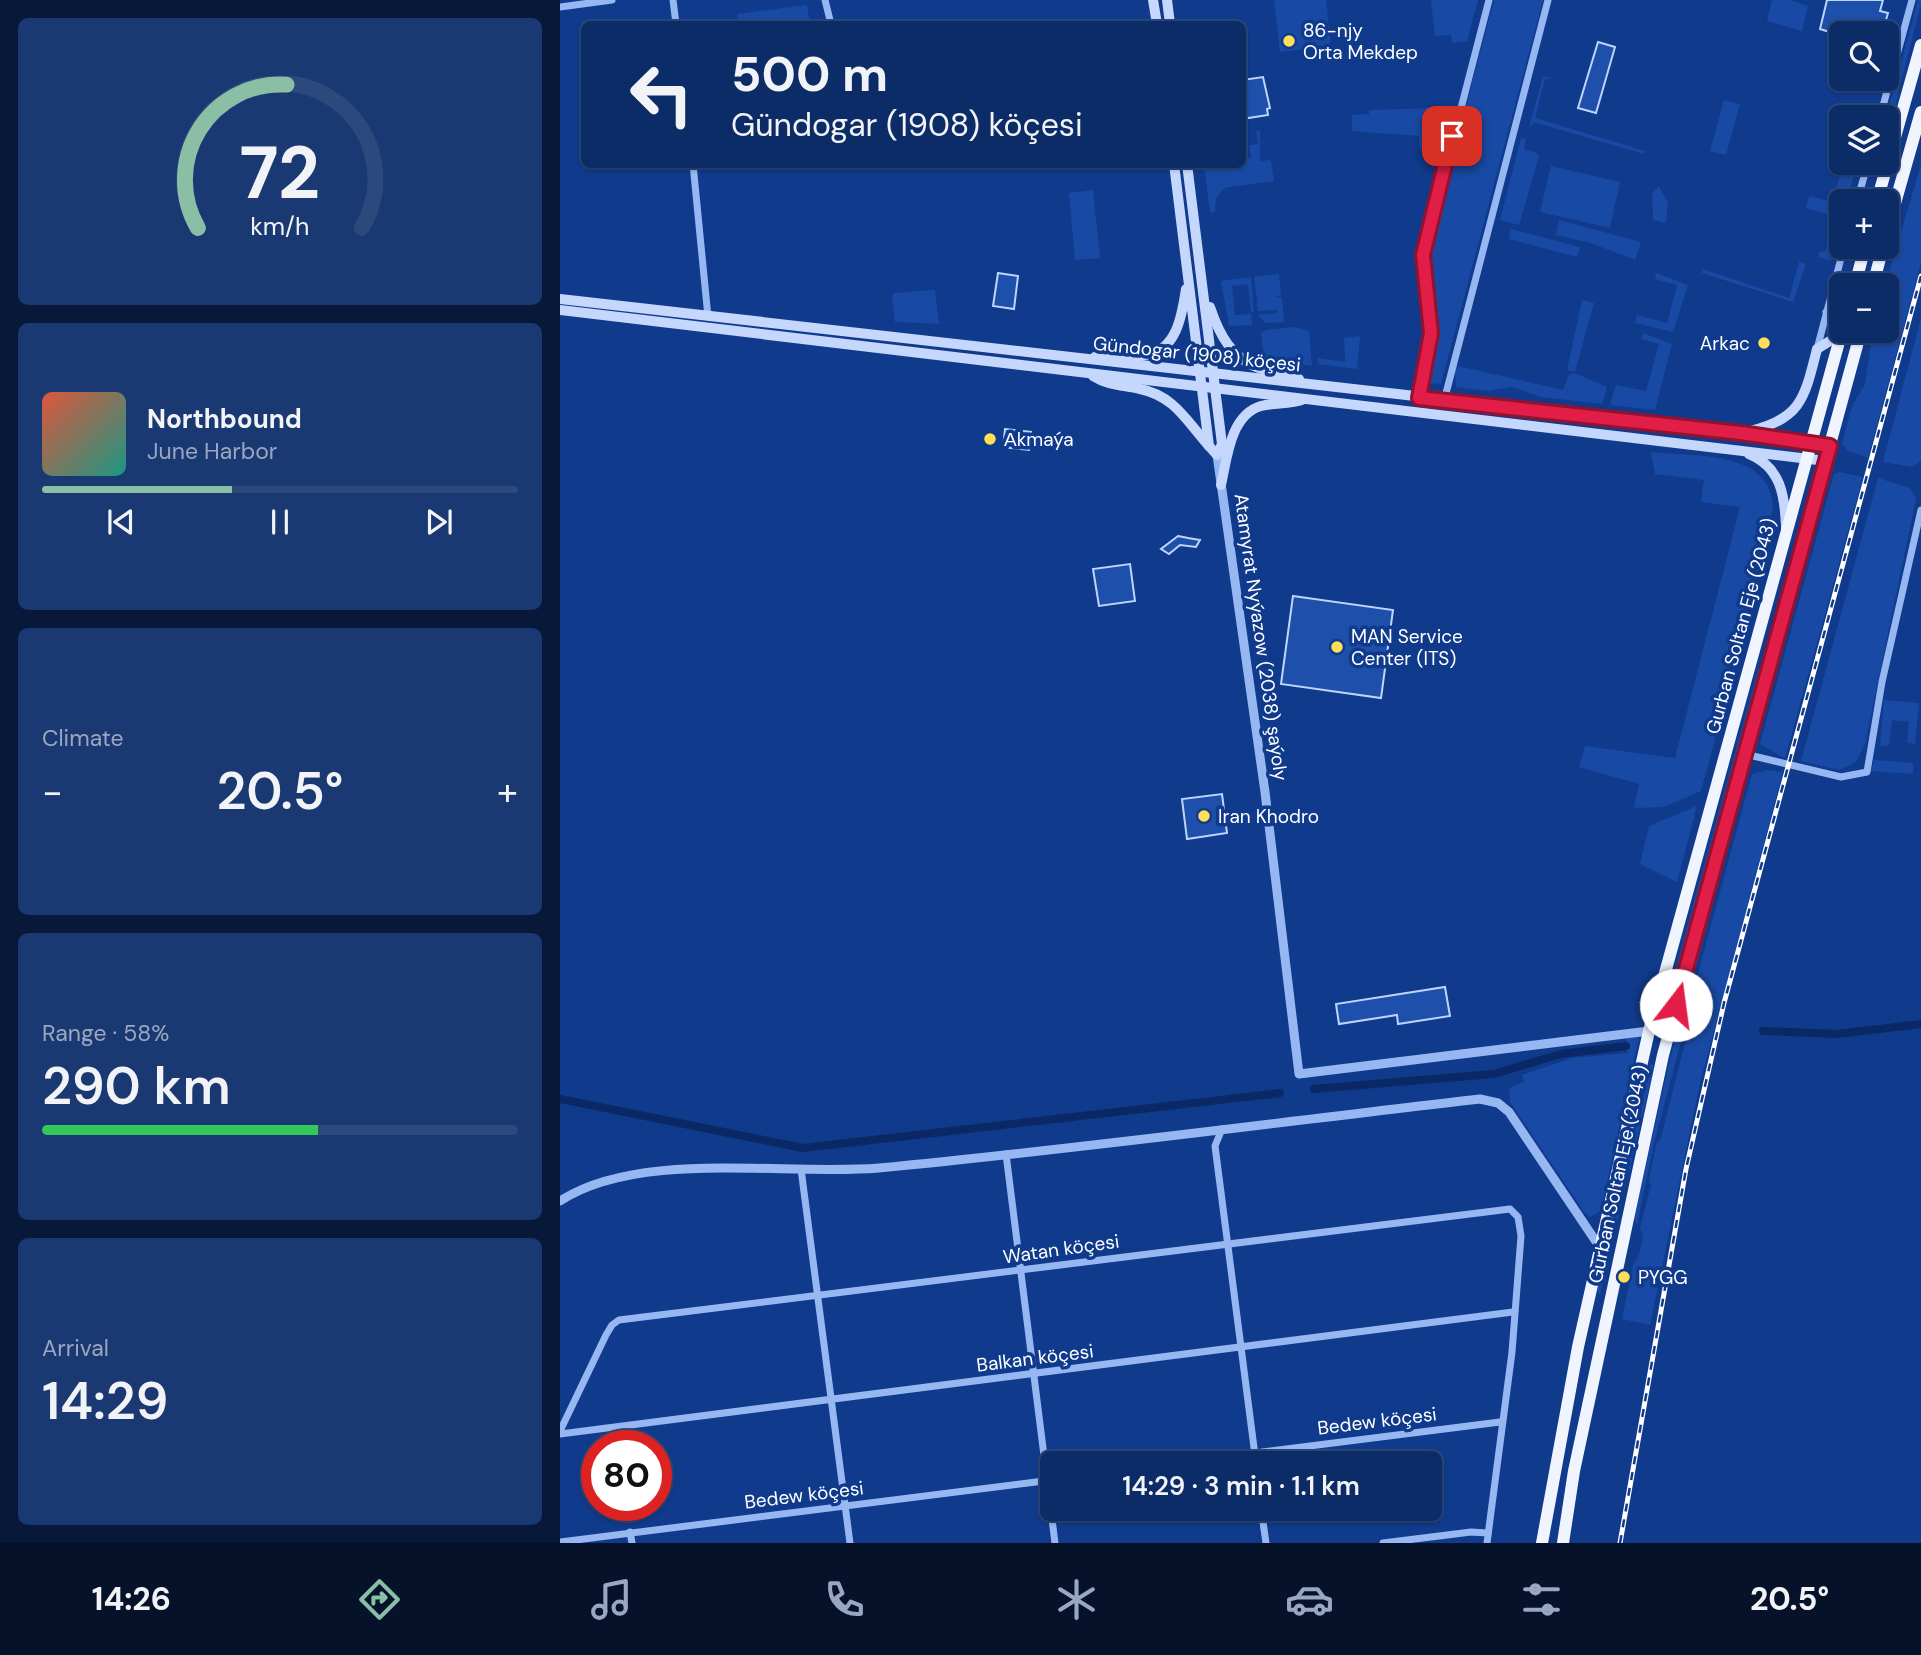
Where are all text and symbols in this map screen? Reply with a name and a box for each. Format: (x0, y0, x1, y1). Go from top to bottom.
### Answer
place label: 86-njy Orta Mekdep (1303, 18, 1418, 65)
map controls (1829, 21, 1899, 343)
button: search (1829, 21, 1899, 91)
marker: 86-njy Orta Mekdep (1281, 33, 1297, 49)
text: 500 m (731, 42, 888, 106)
icon: left (616, 49, 707, 140)
text: Gündogar (1908) köçesi (731, 104, 1083, 146)
button: layers (1829, 105, 1899, 175)
pin (1422, 106, 1482, 166)
icon: arrive (1433, 117, 1471, 155)
text: 72 (240, 126, 320, 221)
button: + (1829, 189, 1899, 259)
text: km/h (250, 209, 310, 242)
button: − (1829, 273, 1899, 343)
street label: Gündogar (1908) köçesi (1092, 331, 1302, 377)
place label: Arkac (1700, 331, 1750, 356)
marker: Arkac (1756, 335, 1772, 351)
text: Northbound (147, 402, 302, 436)
place label: Аkmaýa (1004, 427, 1074, 452)
marker: Аkmaýa (982, 431, 998, 447)
text: June Harbor (147, 436, 277, 466)
street label: Atamyrat Nyýazow (2038) şaýoly (1228, 492, 1294, 783)
icon: previous (102, 503, 140, 541)
icon: pause (261, 503, 299, 541)
icon: next (420, 503, 458, 541)
street label: Gurban Soltan Eje (2043) (1700, 515, 1782, 737)
place label: MAN Service Center (ITS) (1351, 624, 1463, 671)
marker: MAN Service Center (ITS) (1329, 639, 1345, 655)
text: Climate (42, 723, 124, 753)
text: 20.5° (217, 757, 343, 825)
text: − (42, 767, 63, 817)
text: + (497, 767, 518, 817)
place label: Iran Khodro (1218, 804, 1319, 829)
marker: Iran Khodro (1196, 808, 1212, 824)
position arrow (1639, 968, 1713, 1042)
text: Range · 58% (42, 1018, 169, 1048)
text: 290 km (42, 1052, 231, 1120)
street label: Gurban Soltan Eje (2043) (1583, 1062, 1653, 1286)
street label: Watan köçesi (1001, 1228, 1121, 1270)
place label: PYGG (1638, 1265, 1688, 1290)
marker: PYGG (1616, 1269, 1632, 1285)
text: Arrival (42, 1333, 109, 1363)
street label: Balkan köçesi (975, 1338, 1095, 1378)
text: 14:29 (42, 1367, 168, 1435)
street label: Bedew köçesi (1316, 1401, 1438, 1441)
speed limit sign: 80 (581, 1430, 672, 1521)
text: 14:29 · 3 min · 1.1 km (1122, 1469, 1360, 1503)
street label: Bedew köçesi (743, 1475, 865, 1515)
icon: directions (355, 1575, 404, 1624)
icon: music (587, 1575, 636, 1624)
icon: phone (820, 1575, 869, 1624)
icon: climate (1052, 1575, 1101, 1624)
icon: car (1285, 1575, 1334, 1624)
icon: filters (1517, 1575, 1566, 1624)
text: 14:26 (92, 1578, 171, 1620)
text: 20.5° (1750, 1578, 1829, 1620)

